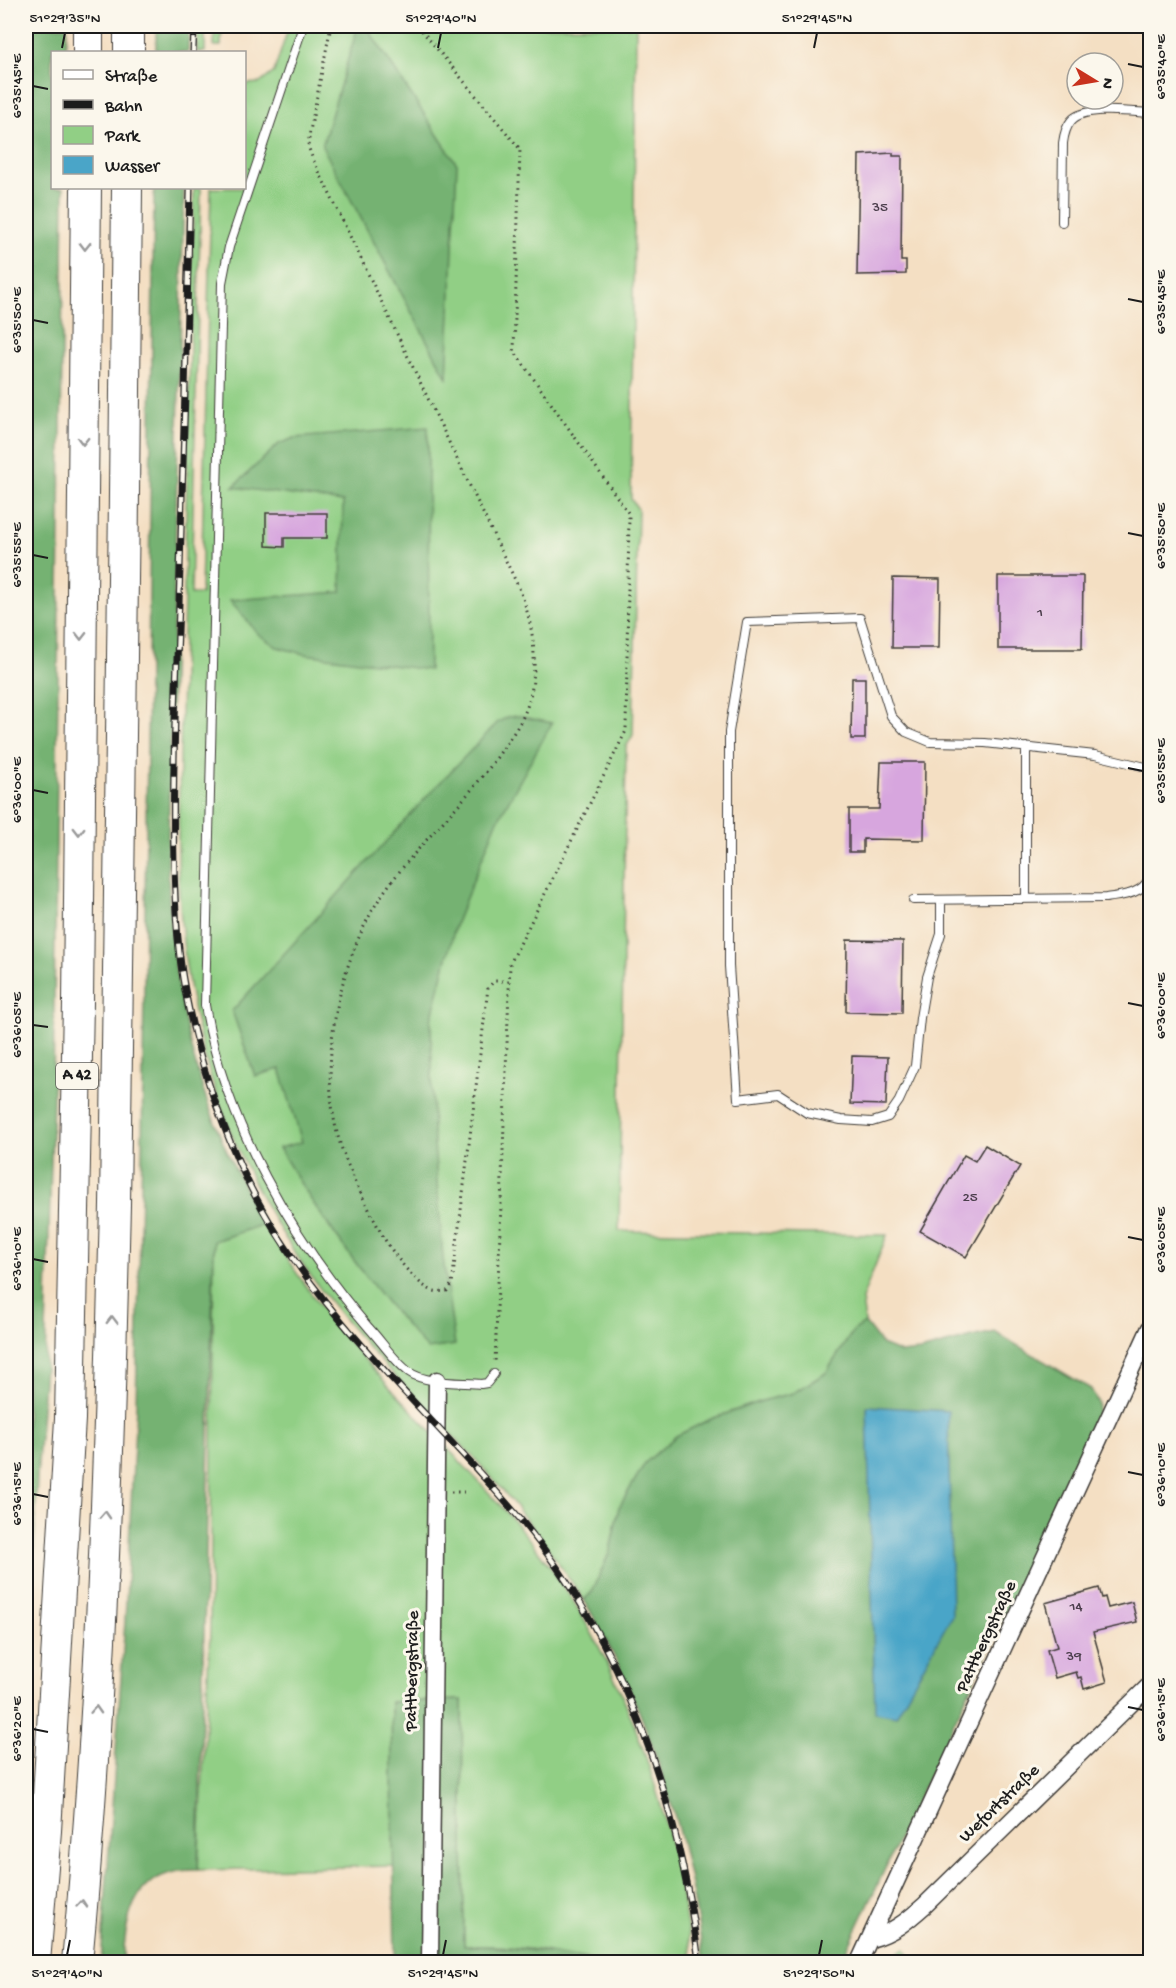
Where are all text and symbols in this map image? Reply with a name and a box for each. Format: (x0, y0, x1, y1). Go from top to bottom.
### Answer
text: 51°29'35"N (29, 10, 101, 28)
text: 51°29'40"N (405, 10, 477, 28)
text: 51°29'45"N (782, 10, 852, 28)
text: 6°35'40"E (1153, 34, 1171, 100)
legend (51, 51, 246, 189)
north arrow (1065, 51, 1125, 111)
text: 6°35'45"E (9, 53, 27, 118)
text: Straße (105, 67, 158, 88)
text: N (1096, 76, 1117, 91)
text: Bahn (104, 97, 143, 118)
text: Park (104, 127, 141, 148)
text: Wasser (105, 157, 161, 178)
house number: 35 (871, 199, 888, 217)
one-way arrow (79, 241, 92, 250)
text: 6°35'45"E (1153, 269, 1171, 334)
text: 6°35'50"E (9, 286, 27, 353)
one-way arrow (77, 436, 89, 445)
text: 6°35'50"E (1153, 502, 1171, 569)
text: 6°35'55"E (9, 522, 27, 588)
house number: 1 (1036, 604, 1043, 622)
one-way arrow (75, 631, 87, 640)
text: 6°35'55"E (1153, 738, 1171, 804)
text: 6°36'00"E (9, 756, 27, 823)
one-way arrow (73, 826, 86, 835)
text: 6°36'00"E (1153, 972, 1171, 1039)
text: 6°36'05"E (9, 992, 27, 1058)
road number: A 42 (56, 1063, 98, 1089)
house number: 25 (962, 1189, 978, 1207)
text: 6°36'05"E (1153, 1207, 1171, 1273)
text: 6°36'10"E (9, 1226, 27, 1291)
one-way arrow (106, 1316, 118, 1325)
text: 6°36'10"E (1153, 1442, 1171, 1507)
text: 6°36'15"E (9, 1462, 27, 1526)
one-way arrow (99, 1510, 112, 1519)
street label: Pattbergstraße (952, 1577, 1022, 1697)
house number: 14 (1068, 1598, 1083, 1616)
street label: Pattbergstraße (401, 1610, 425, 1732)
house number: 39 (1065, 1648, 1082, 1666)
text: 6°36'15"E (1153, 1678, 1171, 1742)
text: 6°36'20"E (9, 1696, 27, 1762)
one-way arrow (89, 1705, 102, 1714)
street label: Wefortstraße (955, 1760, 1045, 1848)
one-way arrow (76, 1900, 89, 1909)
text: 51°29'40"N (31, 1965, 103, 1983)
text: 51°29'45"N (408, 1965, 478, 1983)
text: 51°29'50"N (783, 1965, 855, 1983)

